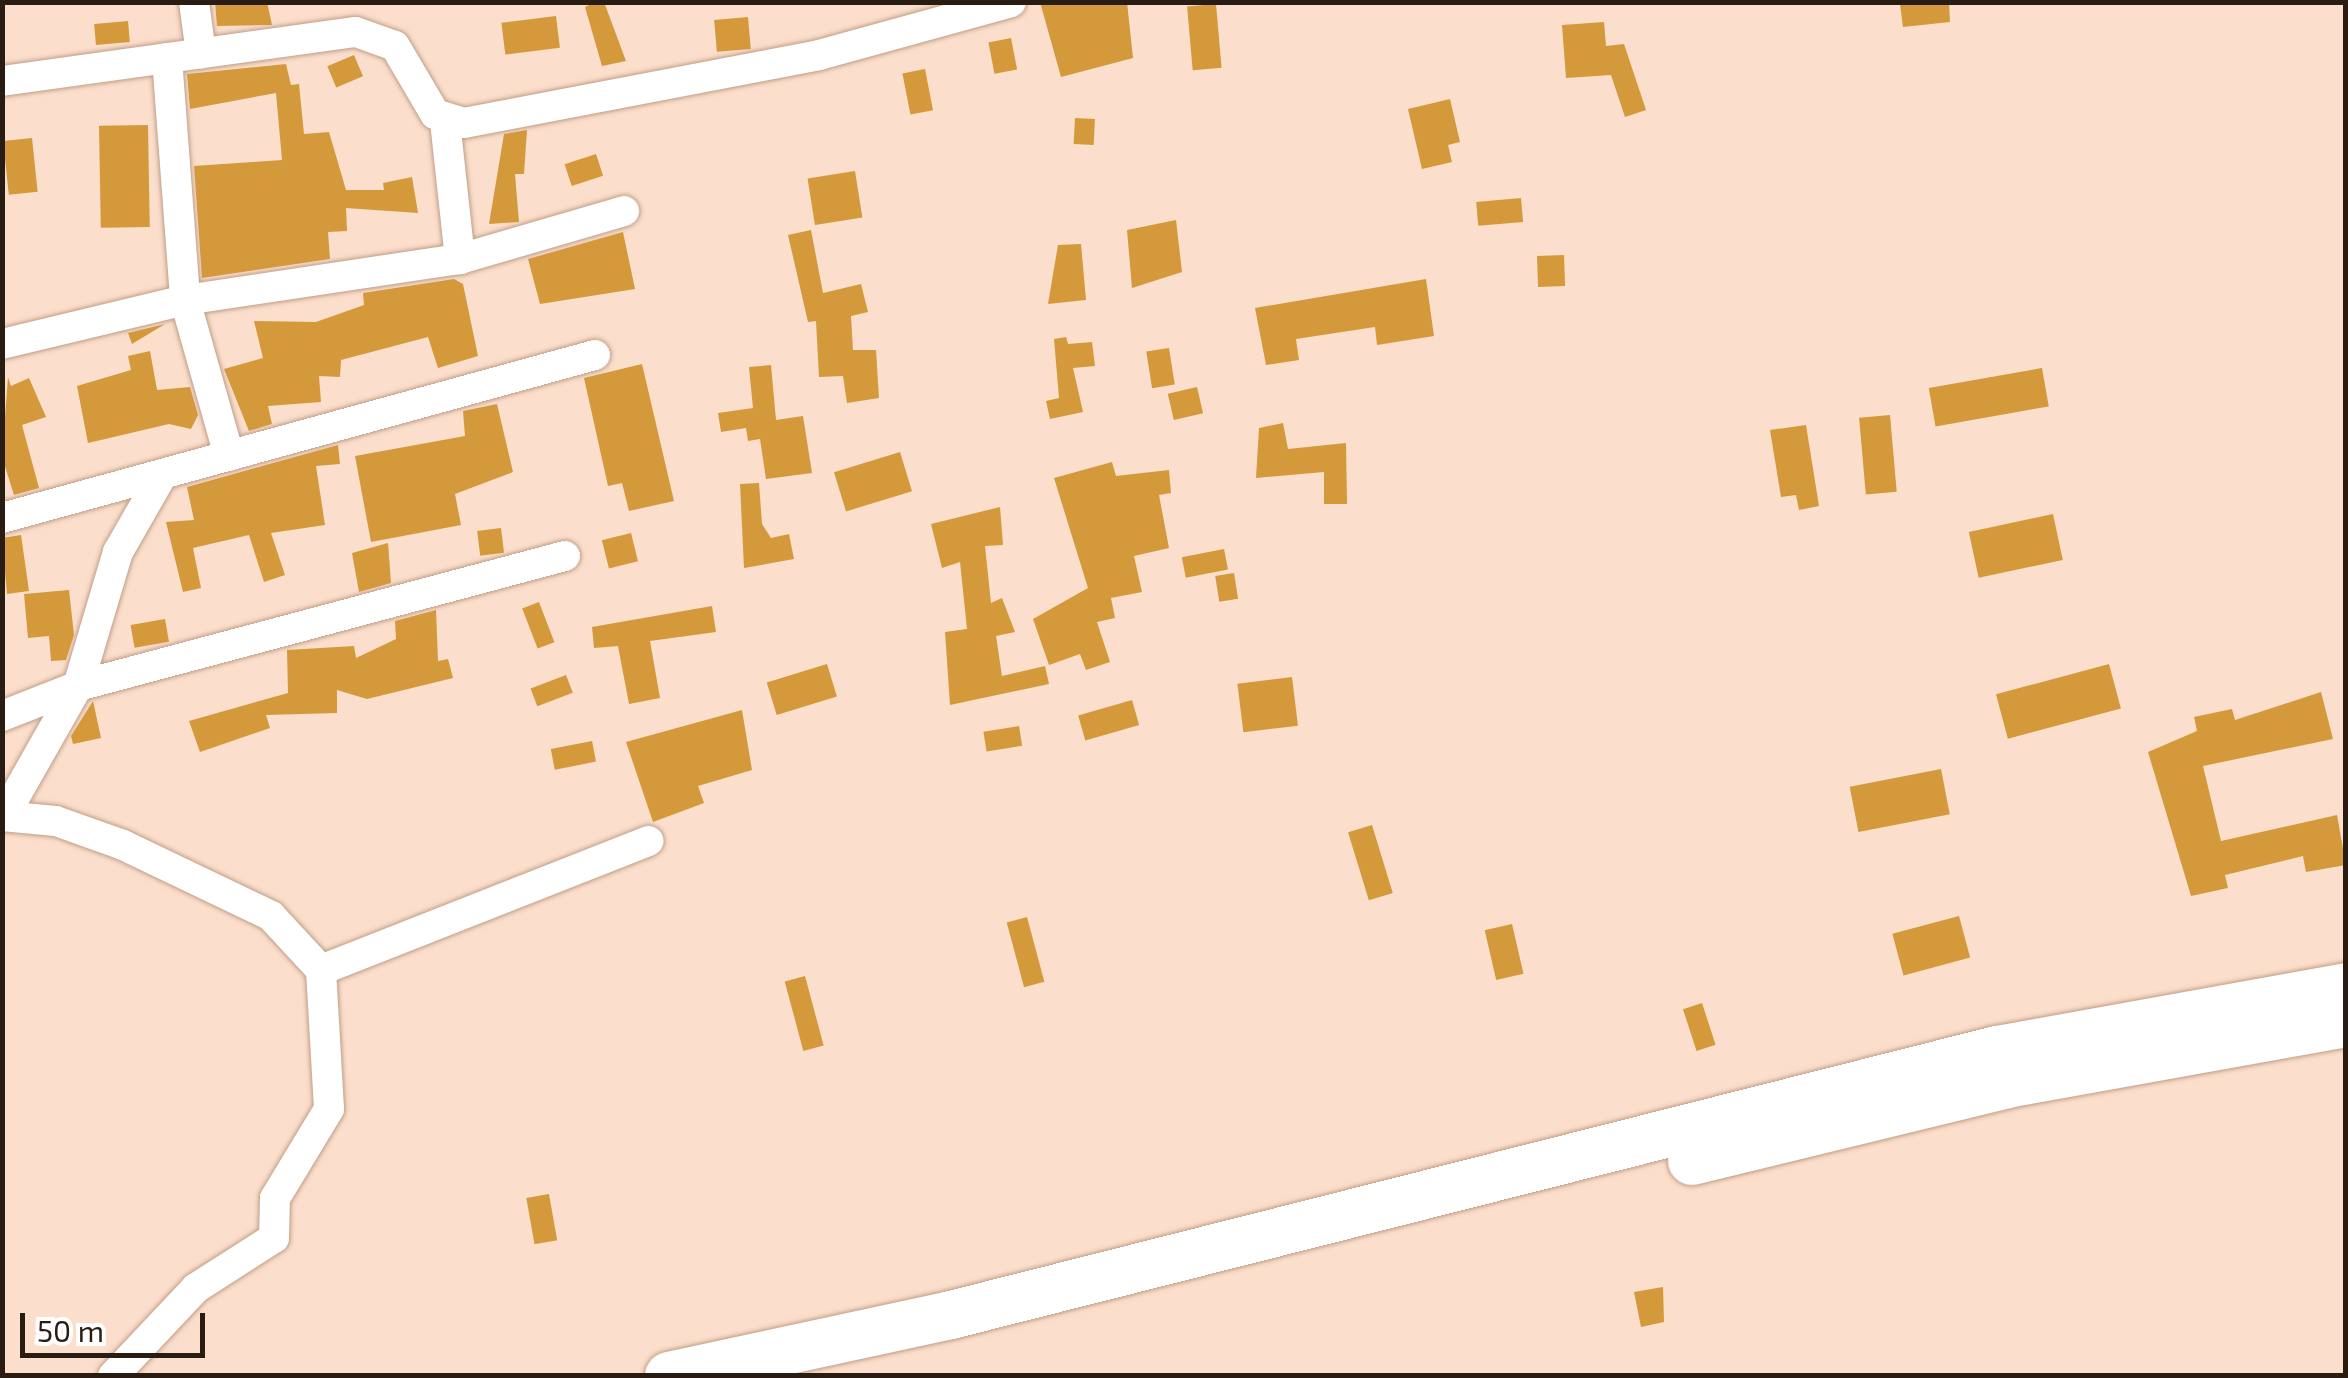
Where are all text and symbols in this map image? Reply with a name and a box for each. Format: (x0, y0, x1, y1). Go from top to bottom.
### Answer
scale bar (25, 1293, 210, 1355)
text: 50 m (37, 1312, 104, 1348)

